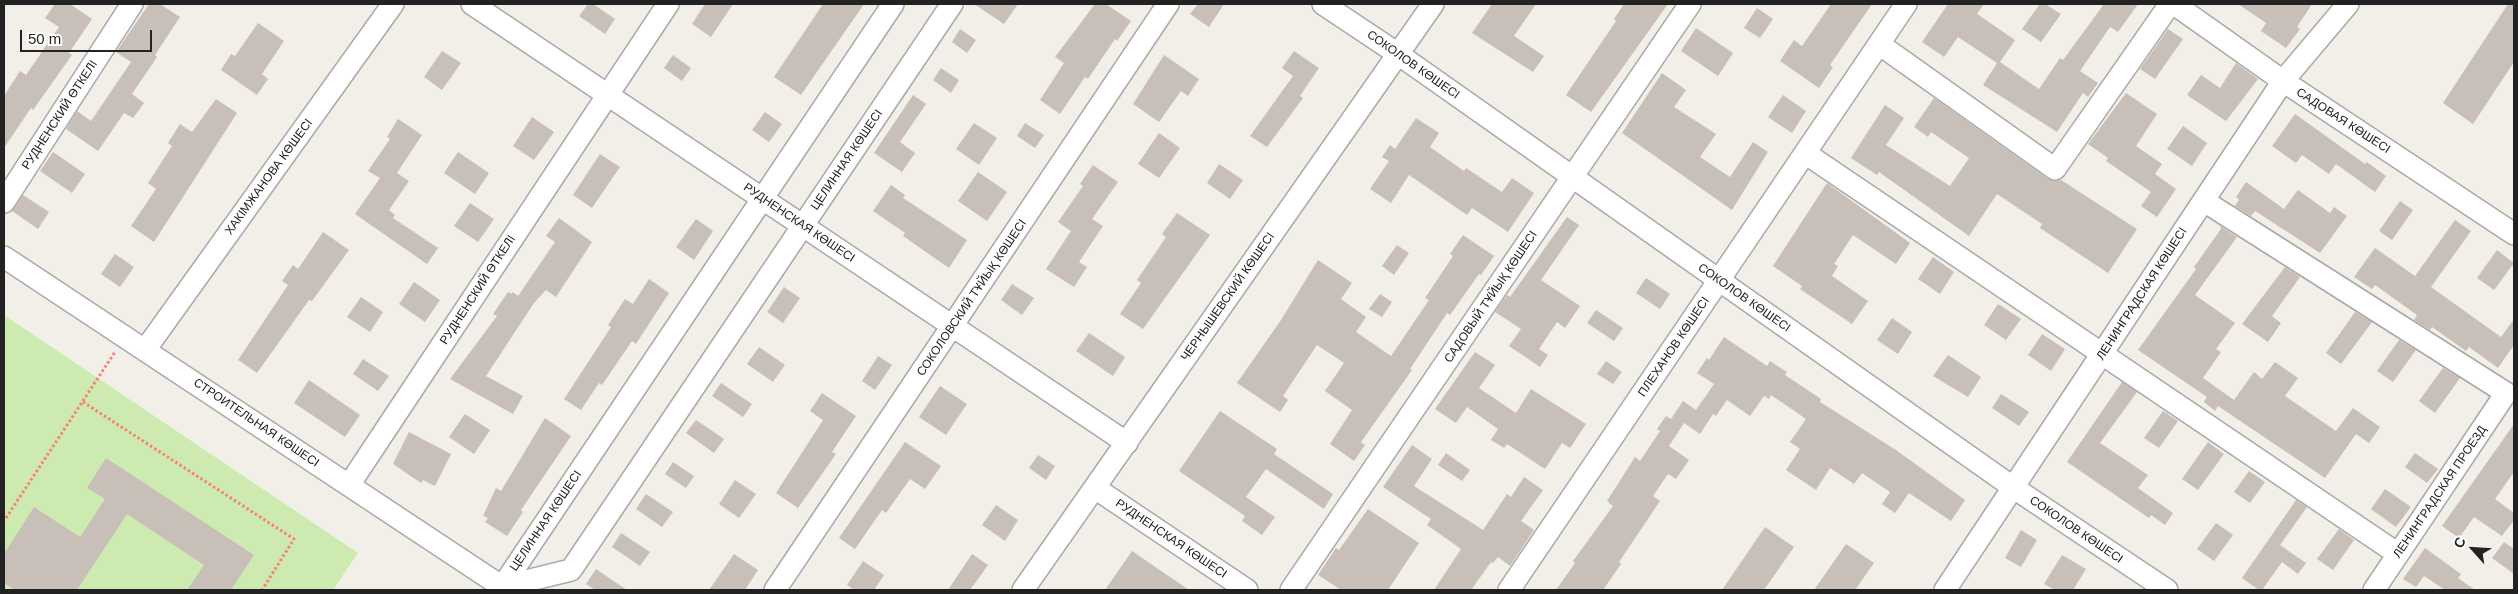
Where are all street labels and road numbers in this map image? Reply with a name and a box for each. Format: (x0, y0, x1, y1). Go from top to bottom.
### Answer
street label: СОКОЛОВ КӨШЕСІ (1364, 28, 1462, 102)
street label: РУДНЕНСКИЙ ӨТКЕЛІ (19, 58, 101, 172)
street label: САДОВАЯ КӨШЕСІ (2293, 85, 2393, 157)
street label: ЦЕЛИННАЯ КӨШЕСІ (808, 107, 886, 213)
street label: ХАКІМЖАНОВА КӨШЕСІ (222, 116, 316, 238)
street label: РУДНЕНСКАЯ КӨШЕСІ (741, 180, 857, 266)
street label: СОКОЛОВСКИЙ ТҰЙЫҚ КӨШЕСІ (914, 217, 1030, 379)
street label: ЛЕНИНГРАДСКАЯ КӨШЕСІ (2094, 225, 2190, 363)
street label: САДОВЫЙ ТҰЙЫҚ КӨШЕСІ (1441, 228, 1541, 366)
street label: ЧЕРНЫШЕВСКИЙ КӨШЕСІ (1178, 230, 1278, 364)
street label: РУДНЕНСКИЙ ӨТКЕЛІ (437, 233, 519, 347)
street label: СОКОЛОВ КӨШЕСІ (1695, 261, 1793, 335)
street label: ПЛЕХАНОВ КӨШЕСІ (1635, 294, 1713, 400)
street label: СТРОИТЕЛЬНАЯ КӨШЕСІ (190, 376, 322, 470)
street label: ЛЕНИНГРАДСКАЯ ПРОЕЗД (2390, 423, 2490, 561)
street label: ЦЕЛИННАЯ КӨШЕСІ (507, 468, 585, 574)
street label: СОКОЛОВ КӨШЕСІ (2027, 493, 2125, 567)
street label: РУДНЕНСКАЯ КӨШЕСІ (1113, 496, 1229, 582)

